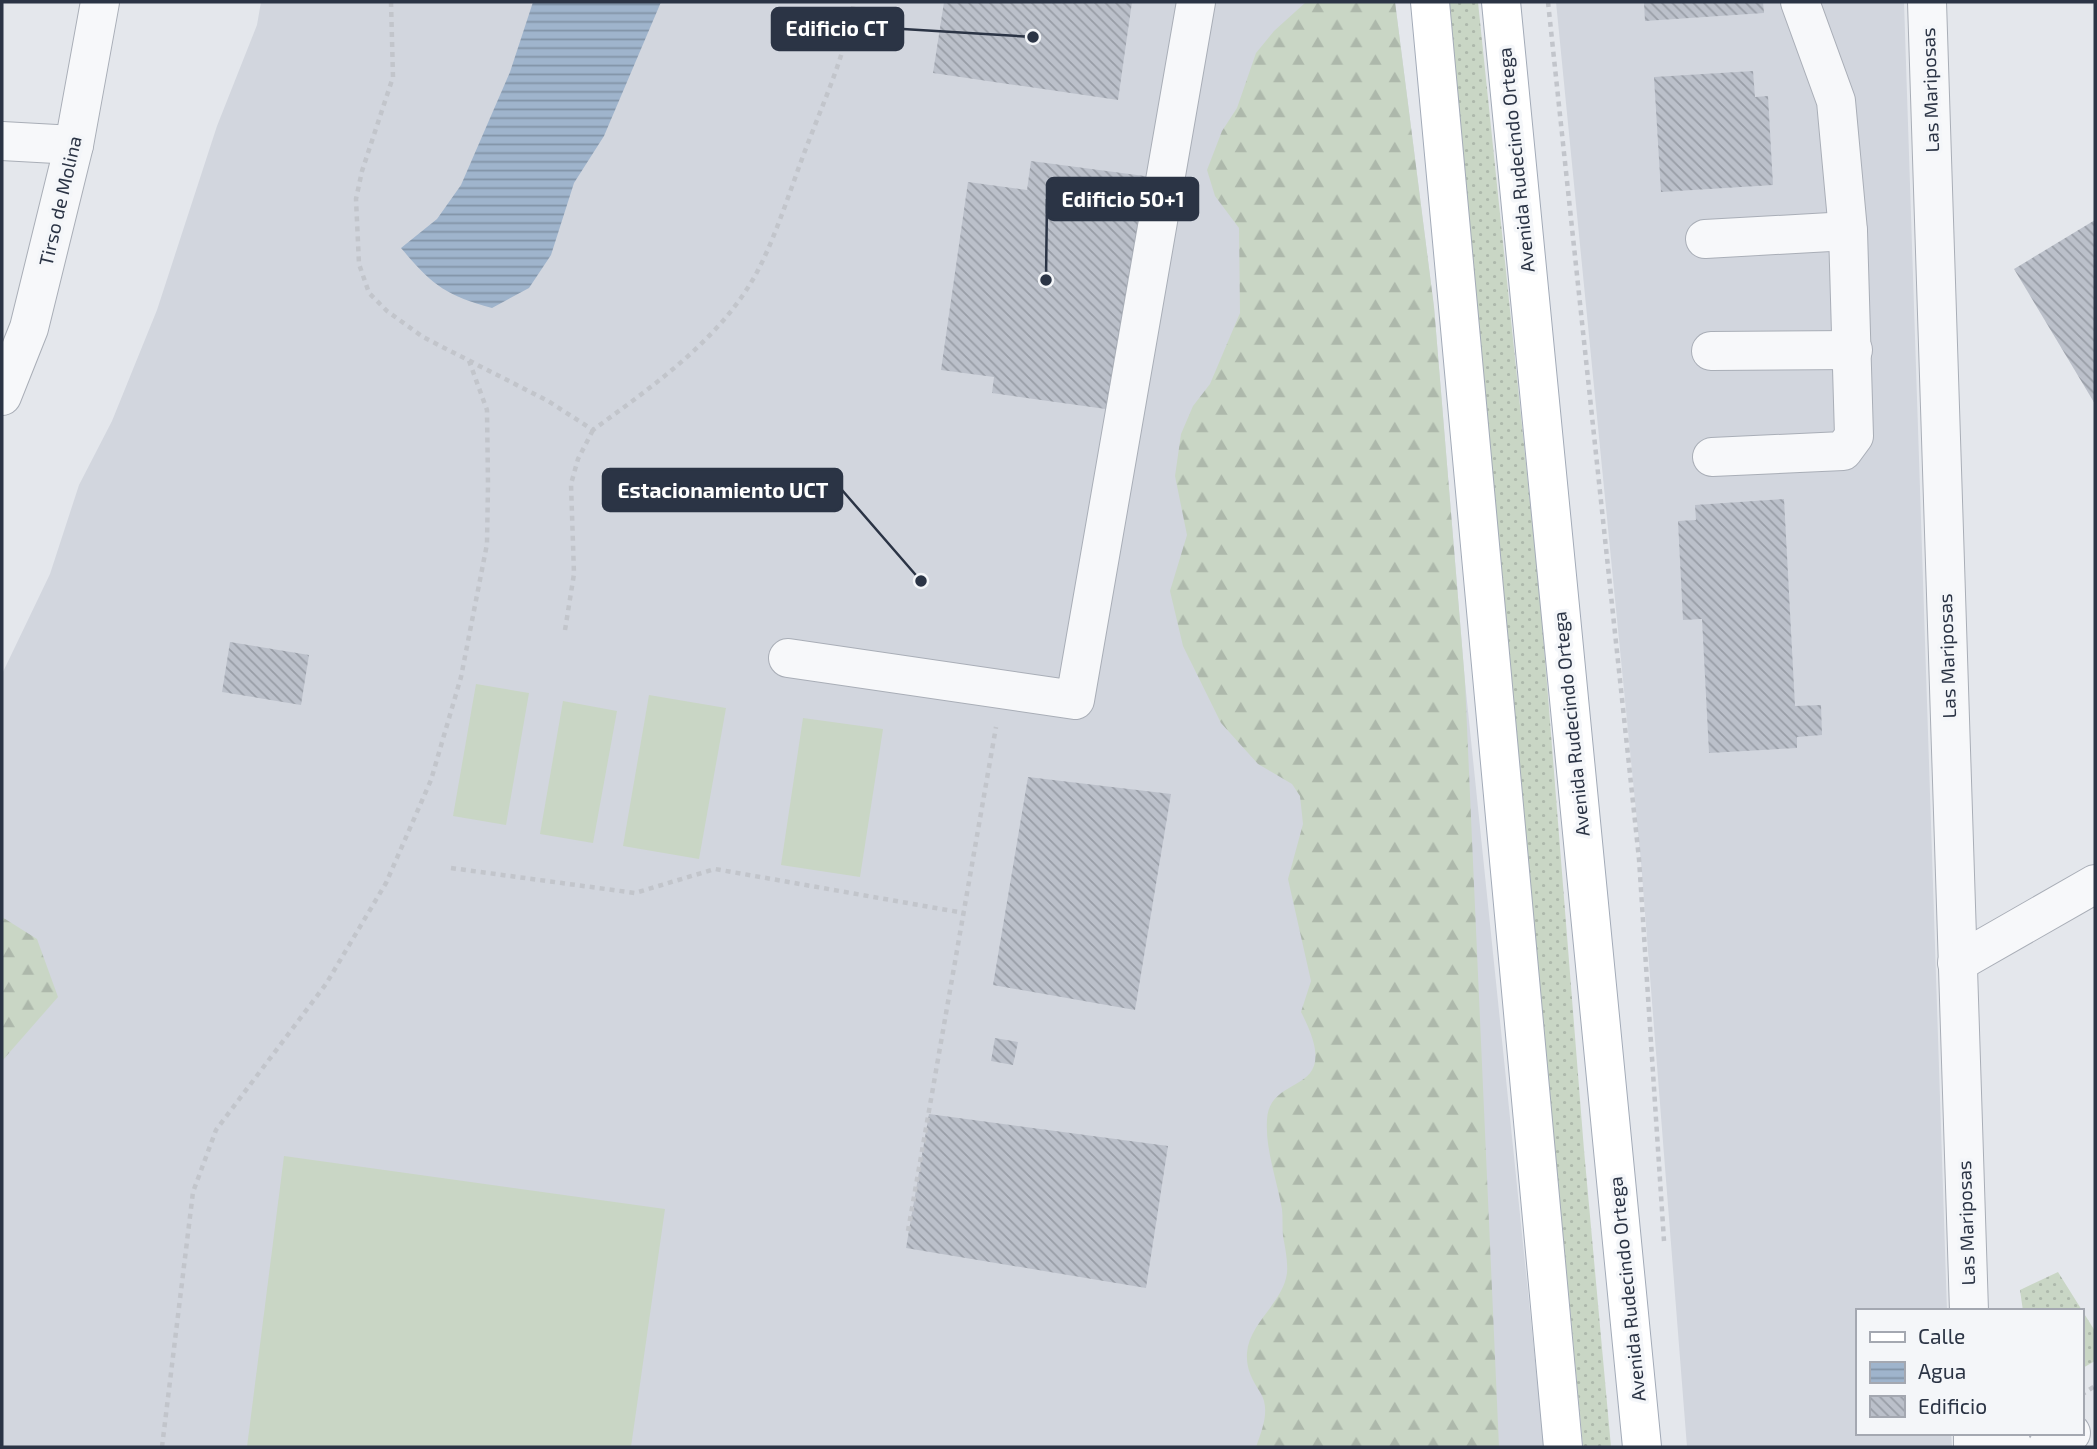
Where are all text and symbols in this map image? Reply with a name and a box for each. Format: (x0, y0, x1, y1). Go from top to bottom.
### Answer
callout: Edificio CT (772, 8, 903, 50)
text: Edificio CT (786, 15, 889, 40)
street label: Las Mariposas (1916, 27, 1943, 153)
street label: Avenida Rudecindo Ortega (1492, 46, 1539, 274)
street label: Tirso de Molina (33, 134, 86, 268)
callout: Edificio 50+1 (1047, 178, 1198, 220)
text: Edificio 50+1 (1061, 186, 1185, 211)
callout: Estacionamiento UCT (603, 469, 842, 511)
text: Estacionamiento UCT (617, 477, 829, 502)
street label: Las Mariposas (1933, 593, 1960, 719)
street label: Avenida Rudecindo Ortega (1547, 610, 1594, 838)
street label: Las Mariposas (1952, 1160, 1979, 1286)
street label: Avenida Rudecindo Ortega (1603, 1175, 1650, 1403)
legend (1856, 1309, 2083, 1435)
text: Calle (1918, 1323, 1965, 1348)
text: Agua (1918, 1358, 1966, 1383)
text: Edificio (1918, 1393, 1987, 1418)

